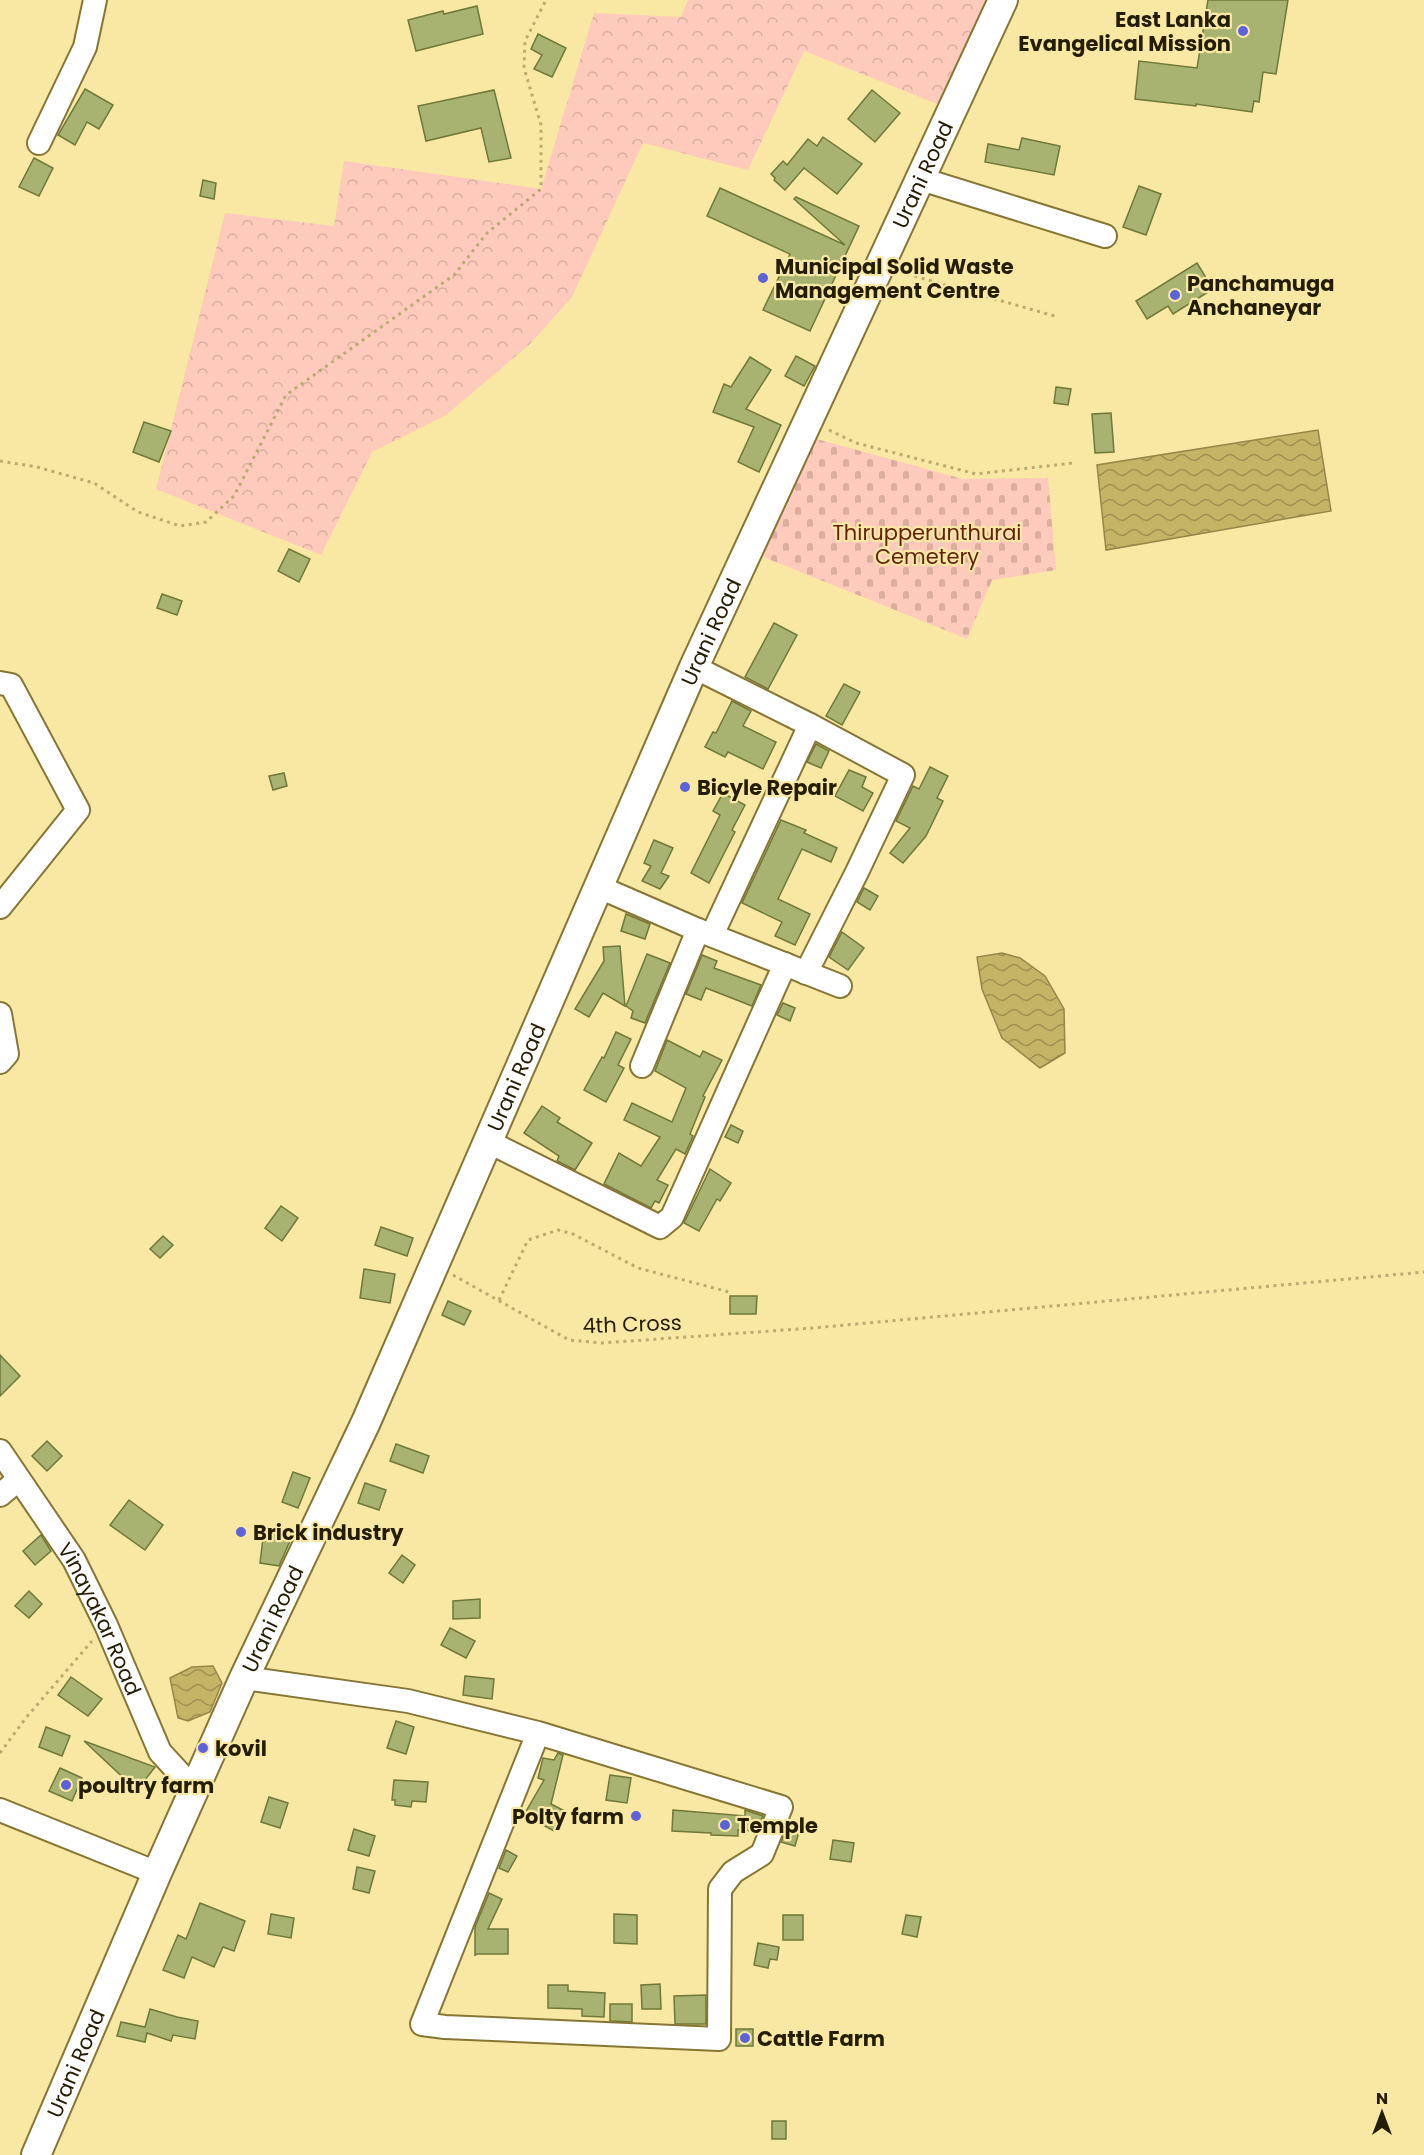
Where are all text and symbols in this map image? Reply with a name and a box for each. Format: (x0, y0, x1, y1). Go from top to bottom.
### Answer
place label: East Lanka Evangelical Mission (1018, 5, 1231, 58)
marker: East Lanka Evangelical Mission (1236, 24, 1250, 38)
street label: Urani Road (885, 116, 960, 233)
place label: Municipal Solid Waste Management Centre (775, 252, 1014, 305)
place label: Panchamuga Anchaneyar (1187, 269, 1335, 322)
marker: Municipal Solid Waste Management Centre (756, 271, 770, 285)
marker: Panchamuga Anchaneyar (1168, 288, 1182, 302)
park label: Thirupperunthurai Cemetery (832, 518, 1022, 571)
street label: Urani Road (673, 573, 748, 690)
place label: Bicyle Repair (697, 773, 837, 802)
marker: Bicyle Repair (678, 780, 692, 794)
street label: Urani Road (480, 1019, 552, 1136)
street label: 4th Cross (582, 1308, 682, 1340)
place label: Brick industry (253, 1518, 404, 1547)
marker: Brick industry (234, 1525, 248, 1539)
street label: Vinayakar Road (51, 1536, 149, 1700)
street label: Urani Road (234, 1561, 310, 1677)
place label: kovil (215, 1734, 267, 1763)
marker: kovil (196, 1741, 210, 1755)
place label: poultry farm (78, 1771, 214, 1800)
marker: poultry farm (59, 1778, 73, 1792)
place label: Polty farm (512, 1802, 624, 1831)
marker: Polty farm (629, 1809, 643, 1823)
place label: Temple (737, 1811, 818, 1840)
marker: Temple (718, 1818, 732, 1832)
street label: Urani Road (39, 2004, 111, 2122)
place label: Cattle Farm (757, 2024, 885, 2053)
marker: Cattle Farm (738, 2031, 752, 2045)
north arrow (1352, 2083, 1412, 2143)
text: N (1376, 2087, 1388, 2110)

